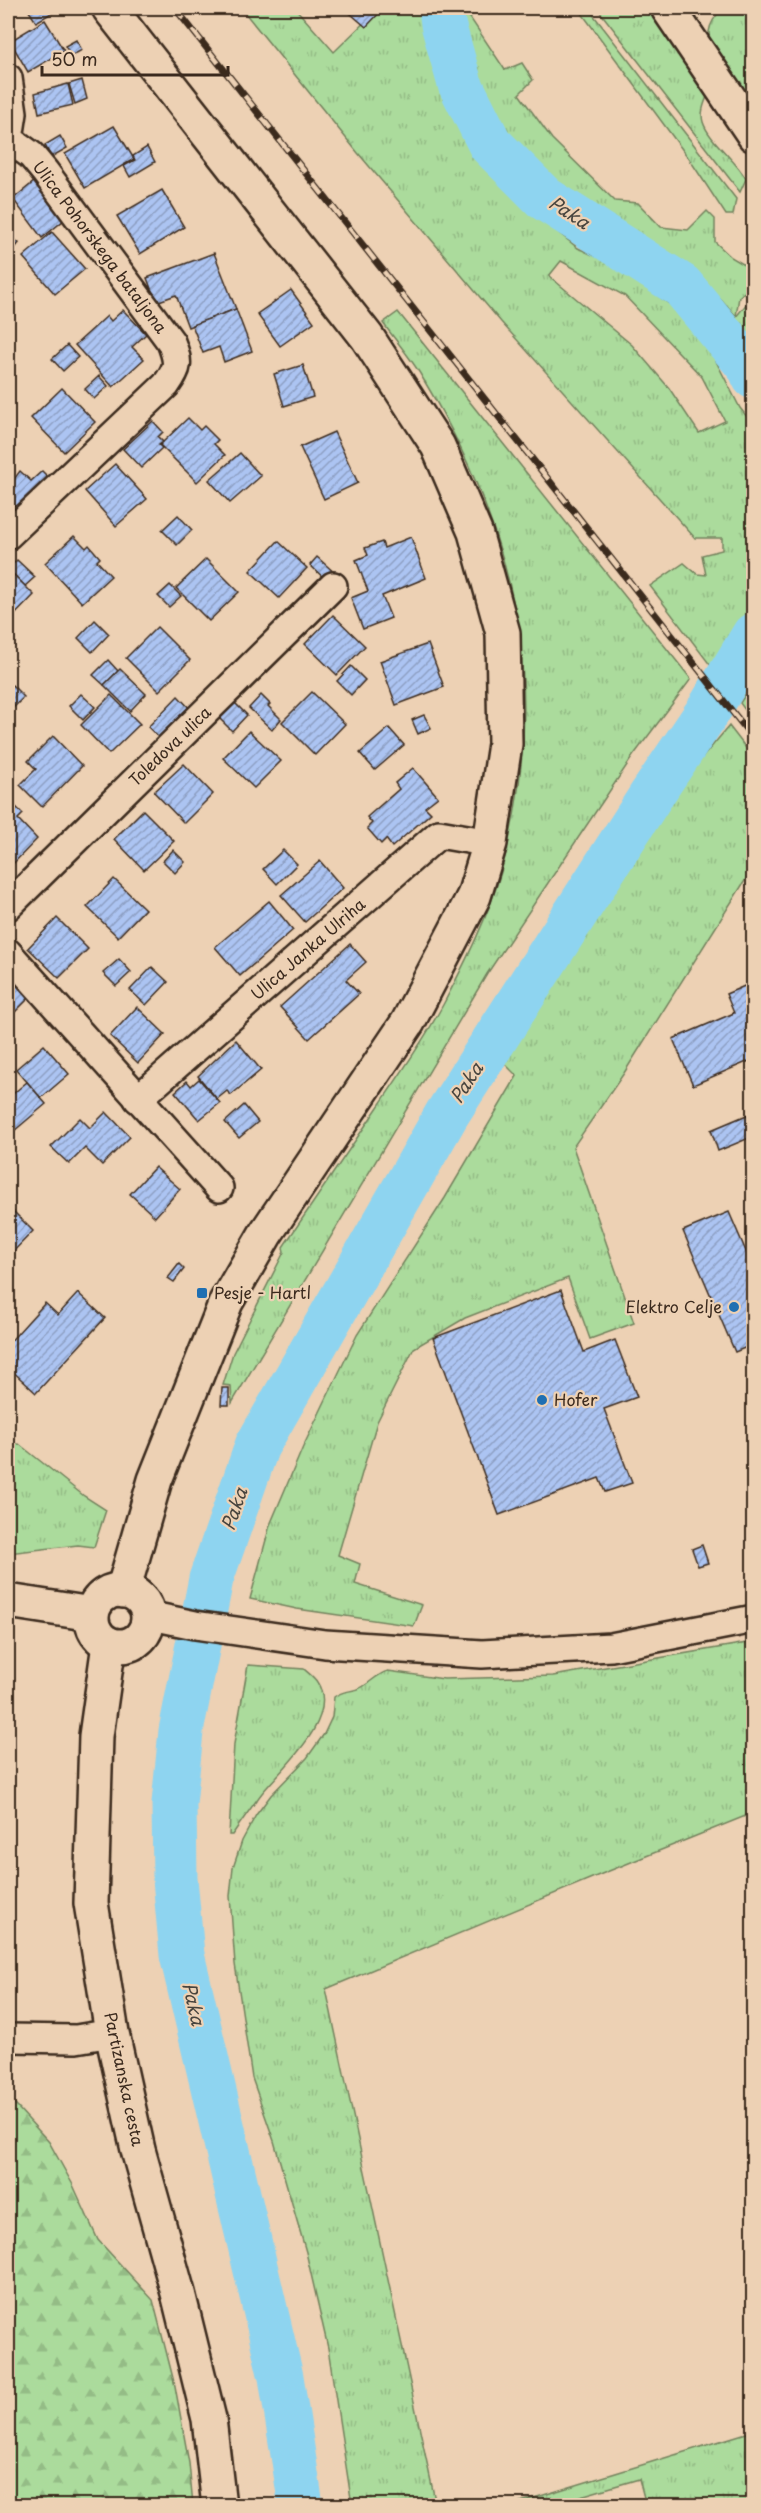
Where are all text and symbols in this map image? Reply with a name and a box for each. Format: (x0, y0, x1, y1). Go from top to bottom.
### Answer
scale bar (42, 39, 228, 77)
text: 50 m (51, 45, 98, 72)
street label: Ulica Pohorskega bataljona (28, 155, 174, 338)
water label: Paka (544, 189, 596, 235)
street label: Toledova ulica (123, 700, 216, 791)
street label: Ulica Janka Ulriha (245, 892, 370, 1005)
water label: Paka (443, 1056, 489, 1108)
place label: Pesje - Hartl (214, 1280, 311, 1304)
marker: Pesje - Hartl (195, 1286, 209, 1300)
place label: Elektro Celje (626, 1294, 722, 1318)
marker: Elektro Celje (727, 1300, 741, 1314)
place label: Hofer (554, 1387, 598, 1411)
marker: Hofer (535, 1393, 549, 1407)
water label: Paka (214, 1483, 254, 1533)
water label: Paka (176, 1979, 213, 2029)
street label: Partizanska cesta (99, 2010, 151, 2148)

